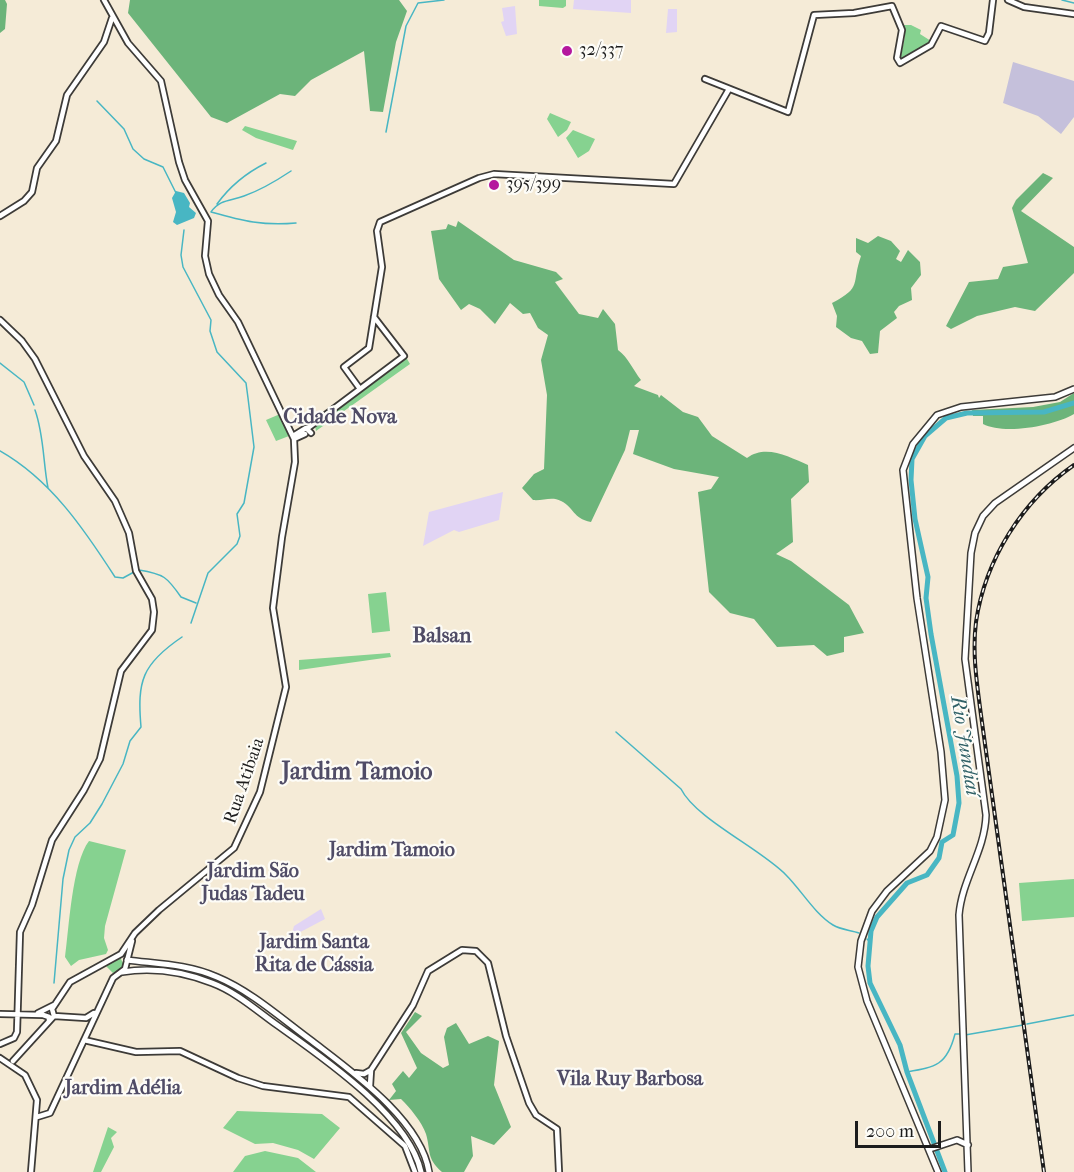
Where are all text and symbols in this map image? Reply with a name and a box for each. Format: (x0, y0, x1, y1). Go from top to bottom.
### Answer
place label: 32/337 (579, 40, 623, 62)
marker: 32/337 (560, 44, 574, 58)
place label: 395/399 (506, 174, 561, 196)
marker: 395/399 (487, 178, 501, 192)
district label: Cidade Nova (283, 405, 397, 431)
district label: Balsan (413, 624, 471, 650)
water label: Rio Jundiaí (944, 694, 984, 798)
street label: Rua Atibaia (220, 735, 270, 827)
district label: Jardim Tamoio (282, 759, 432, 787)
district label: Jardim Tamoio (329, 839, 455, 863)
district label: Jardim São Judas Tadeu (201, 860, 305, 907)
district label: Jardim Santa Rita de Cássia (255, 931, 373, 978)
district label: Vila Ruy Barbosa (557, 1068, 703, 1092)
district label: Jardim Adélia (65, 1077, 181, 1101)
scale bar (858, 1109, 944, 1147)
text: 200 m (866, 1121, 914, 1142)

